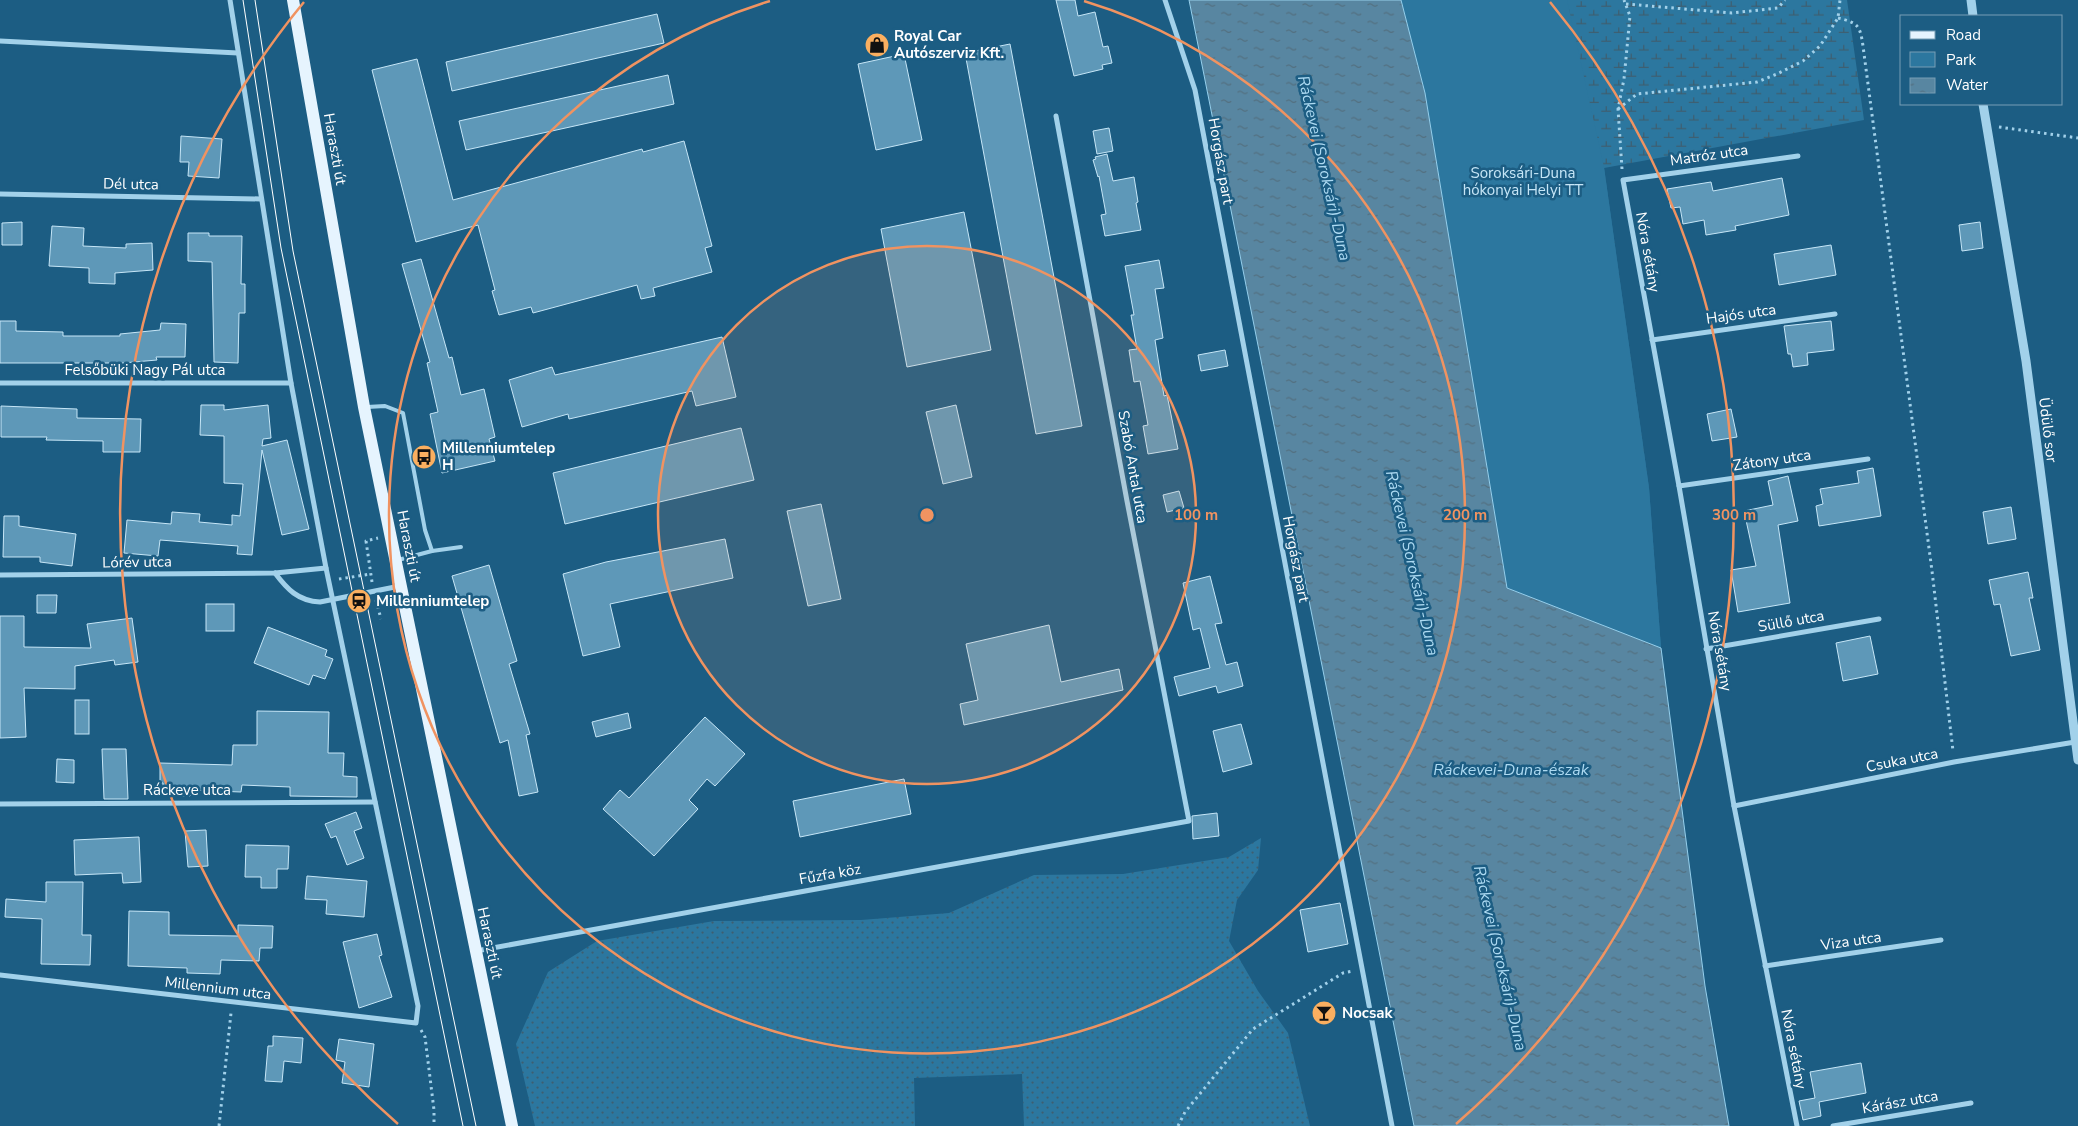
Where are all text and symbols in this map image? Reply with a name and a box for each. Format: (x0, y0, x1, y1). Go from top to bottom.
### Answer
legend (1900, 15, 2063, 105)
text: Road (1946, 25, 1981, 45)
place label: Royal Car Autószerviz Kft. (894, 26, 1004, 63)
shop icon: Royal Car Autószerviz Kft. (864, 32, 890, 58)
text: Park (1946, 50, 1976, 70)
water label: Ráckevei (Soroksári)-Duna (1292, 74, 1356, 263)
text: Water (1946, 75, 1989, 95)
street label: Haraszti út (319, 111, 351, 187)
street label: Horgász part (1204, 116, 1239, 207)
street label: Matróz utca (1669, 140, 1749, 170)
park label: Soroksári-Duna hókonyai Helyi TT (1463, 163, 1583, 200)
street label: Dél utca (103, 174, 159, 194)
street label: Nóra sétány (1631, 210, 1665, 294)
street label: Hajós utca (1705, 299, 1777, 329)
street label: Felsőbüki Nagy Pál utca (64, 360, 226, 380)
street label: Üdülő sor (2034, 396, 2062, 464)
street label: Szabó Antal utca (1113, 409, 1153, 525)
place label: Millenniumtelep H (442, 438, 555, 475)
bus stop icon: Millenniumtelep H (411, 444, 437, 470)
street label: Zátony utca (1732, 445, 1812, 475)
water label: Ráckevei (Soroksári)-Duna (1380, 469, 1444, 658)
text: 100 m (1174, 505, 1218, 525)
text: 200 m (1443, 505, 1487, 525)
text: 300 m (1712, 505, 1756, 525)
centre of rings (918, 506, 936, 524)
street label: Haraszti út (392, 508, 426, 584)
street label: Horgász part (1278, 514, 1314, 605)
street label: Lórév utca (102, 551, 172, 573)
station icon: Millenniumtelep (346, 588, 372, 614)
place label: Millenniumtelep (376, 591, 489, 611)
street label: Süllő utca (1756, 605, 1826, 637)
street label: Nóra sétány (1703, 609, 1737, 693)
street label: Csuka utca (1864, 743, 1940, 777)
water label: Ráckevei-Duna-észak (1433, 759, 1590, 781)
street label: Ráckeve utca (143, 780, 231, 800)
street label: Fűzfa köz (797, 859, 863, 889)
water label: Ráckevei (Soroksári)-Duna (1468, 864, 1532, 1053)
street label: Haraszti út (473, 905, 508, 981)
street label: Viza utca (1818, 927, 1883, 955)
street label: Millennium utca (164, 972, 272, 1004)
bar icon: Nocsak (1311, 1000, 1337, 1026)
place label: Nocsak (1342, 1003, 1393, 1023)
street label: Nóra sétány (1776, 1007, 1812, 1091)
street label: Kárász utca (1860, 1085, 1940, 1119)

